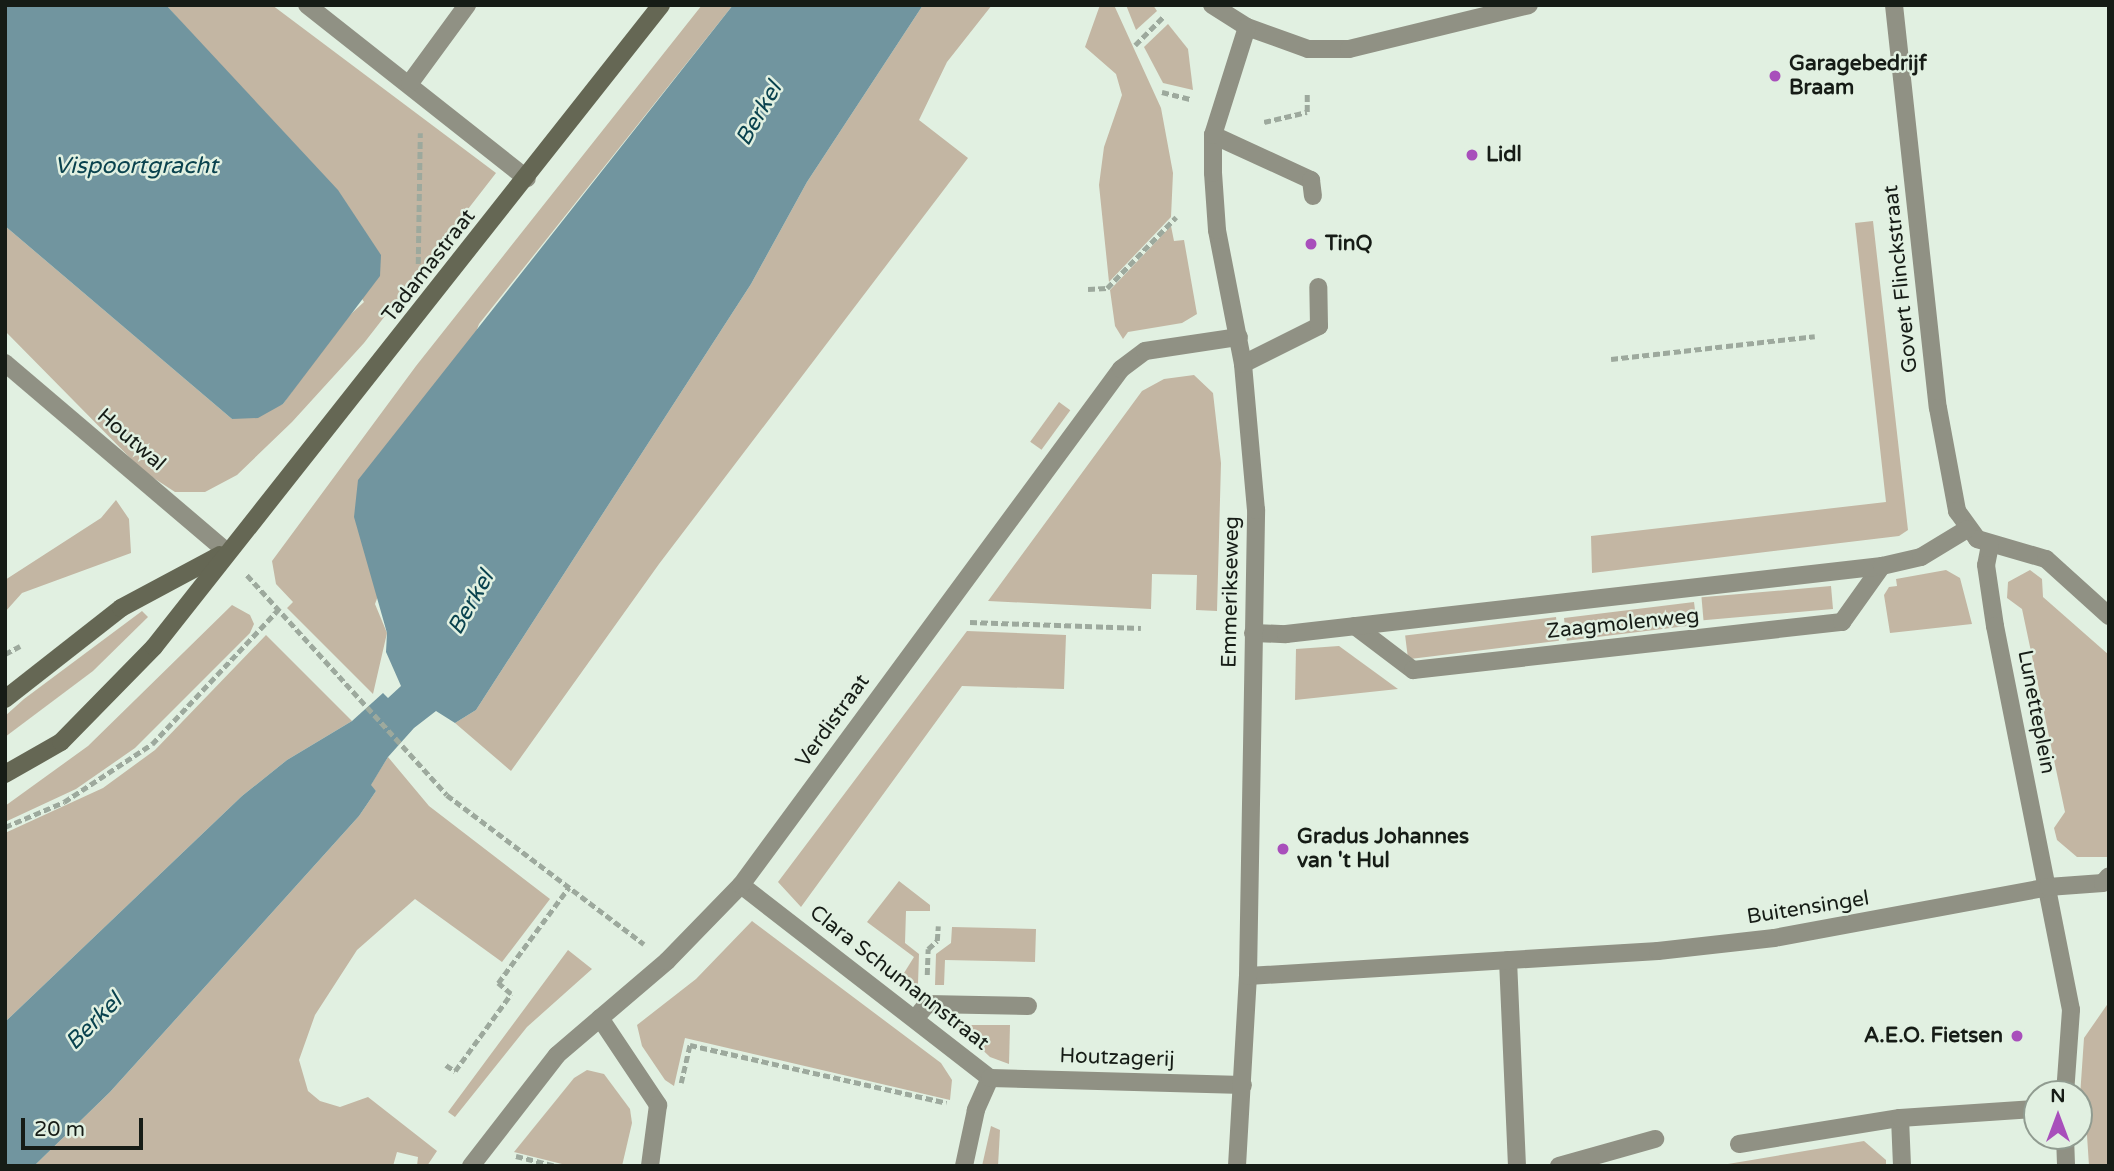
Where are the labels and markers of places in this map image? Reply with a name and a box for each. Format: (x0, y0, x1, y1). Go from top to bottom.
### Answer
place label: Garagebedrijf Braam (1789, 51, 1927, 101)
marker: Garagebedrijf Braam (1767, 68, 1783, 84)
place label: Lidl (1486, 142, 1522, 168)
marker: Lidl (1464, 147, 1480, 163)
place label: TinQ (1325, 231, 1372, 257)
marker: TinQ (1303, 236, 1319, 252)
place label: Gradus Johannes van 't Hul (1297, 824, 1469, 874)
marker: Gradus Johannes van 't Hul (1275, 841, 1291, 857)
place label: A.E.O. Fietsen (1864, 1023, 2003, 1049)
marker: A.E.O. Fietsen (2009, 1028, 2025, 1044)

